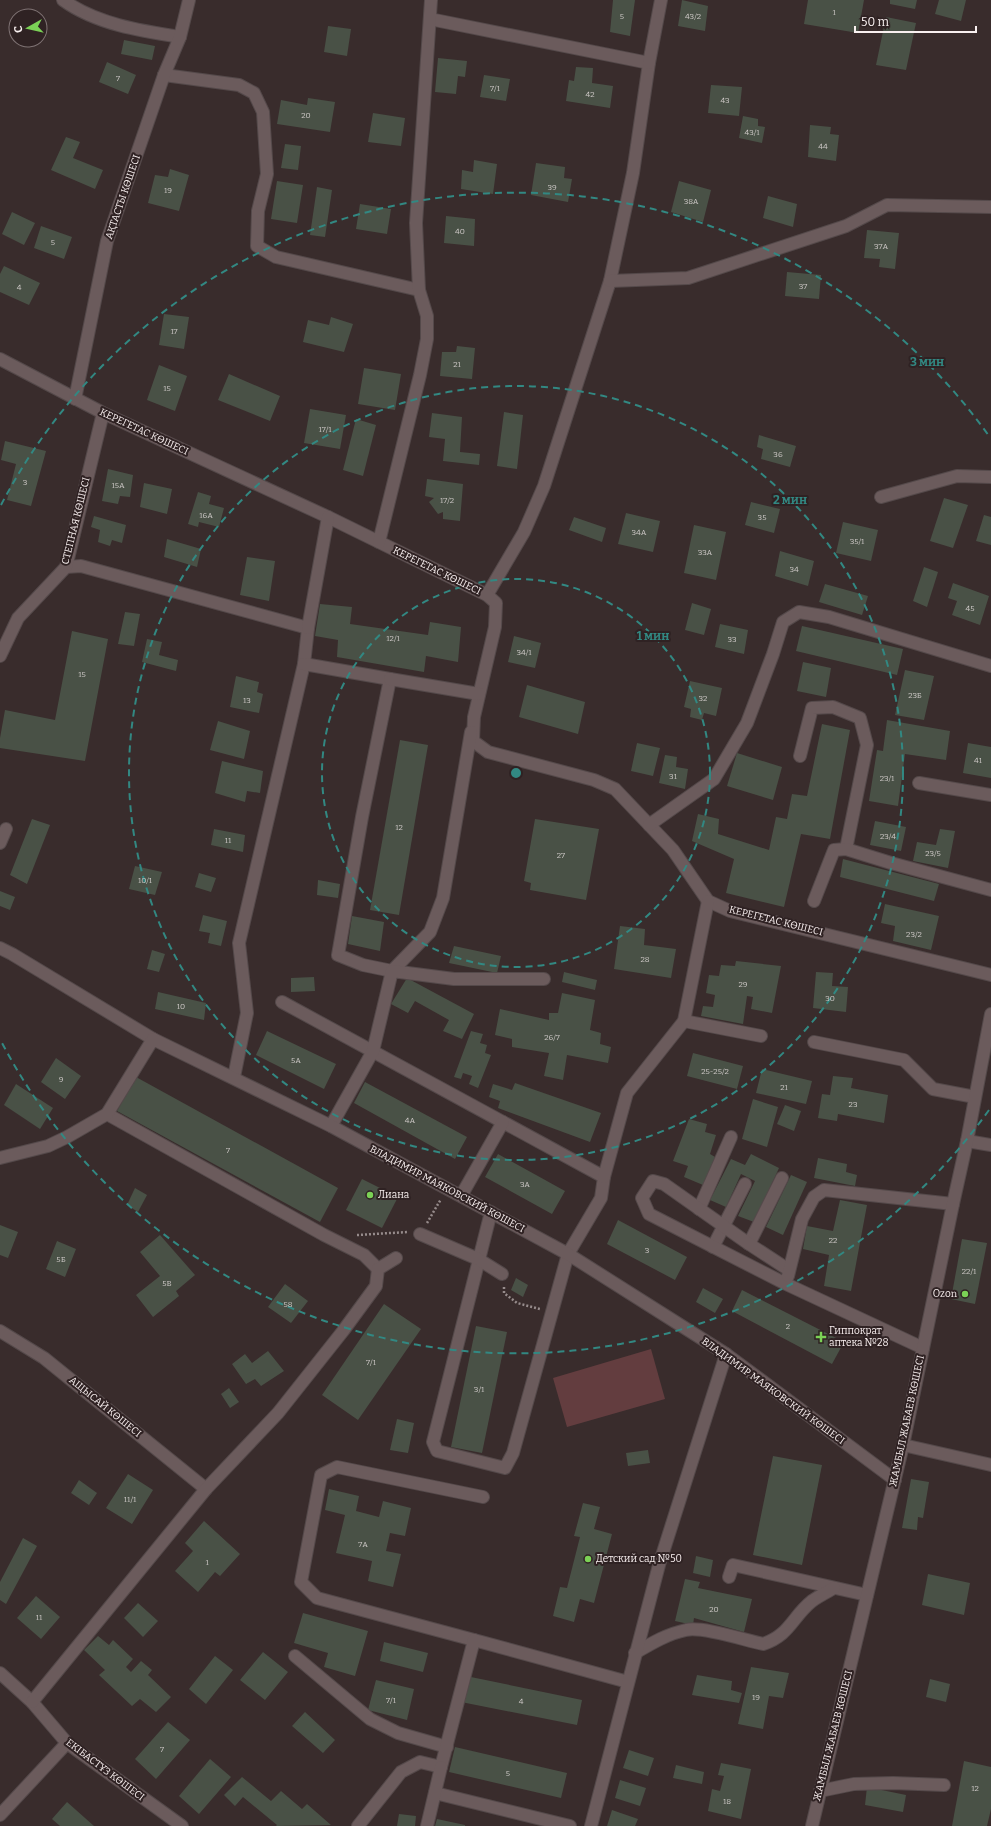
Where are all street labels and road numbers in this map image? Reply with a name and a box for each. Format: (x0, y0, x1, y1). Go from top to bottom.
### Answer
street label: АҚТАСТЫ КӨШЕСІ (103, 153, 143, 241)
street label: КЕРЕГЕТАС КӨШЕСІ (98, 406, 191, 458)
street label: СТЕПНАЯ КӨШЕСІ (59, 476, 93, 566)
street label: КЕРЕГЕТАС КӨШЕСІ (391, 544, 483, 598)
street label: КЕРЕГЕТАС КӨШЕСІ (728, 904, 825, 939)
street label: ВЛАДИМИР МАЯКОВСКИЙ КӨШЕСІ (368, 1142, 527, 1235)
street label: ВЛАДИМИР МАЯКОВСКИЙ КӨШЕСІ (699, 1334, 848, 1447)
street label: ЖАМБЫЛ ЖАБАЕВ КӨШЕСІ (887, 1354, 927, 1488)
street label: АЩЫСАЙ КӨШЕСІ (67, 1373, 144, 1440)
street label: ЖАМБЫЛ ЖАБАЕВ КӨШЕСІ (811, 1669, 855, 1803)
street label: ЕКІБАСТҰЗ КӨШЕСІ (63, 1737, 147, 1804)

